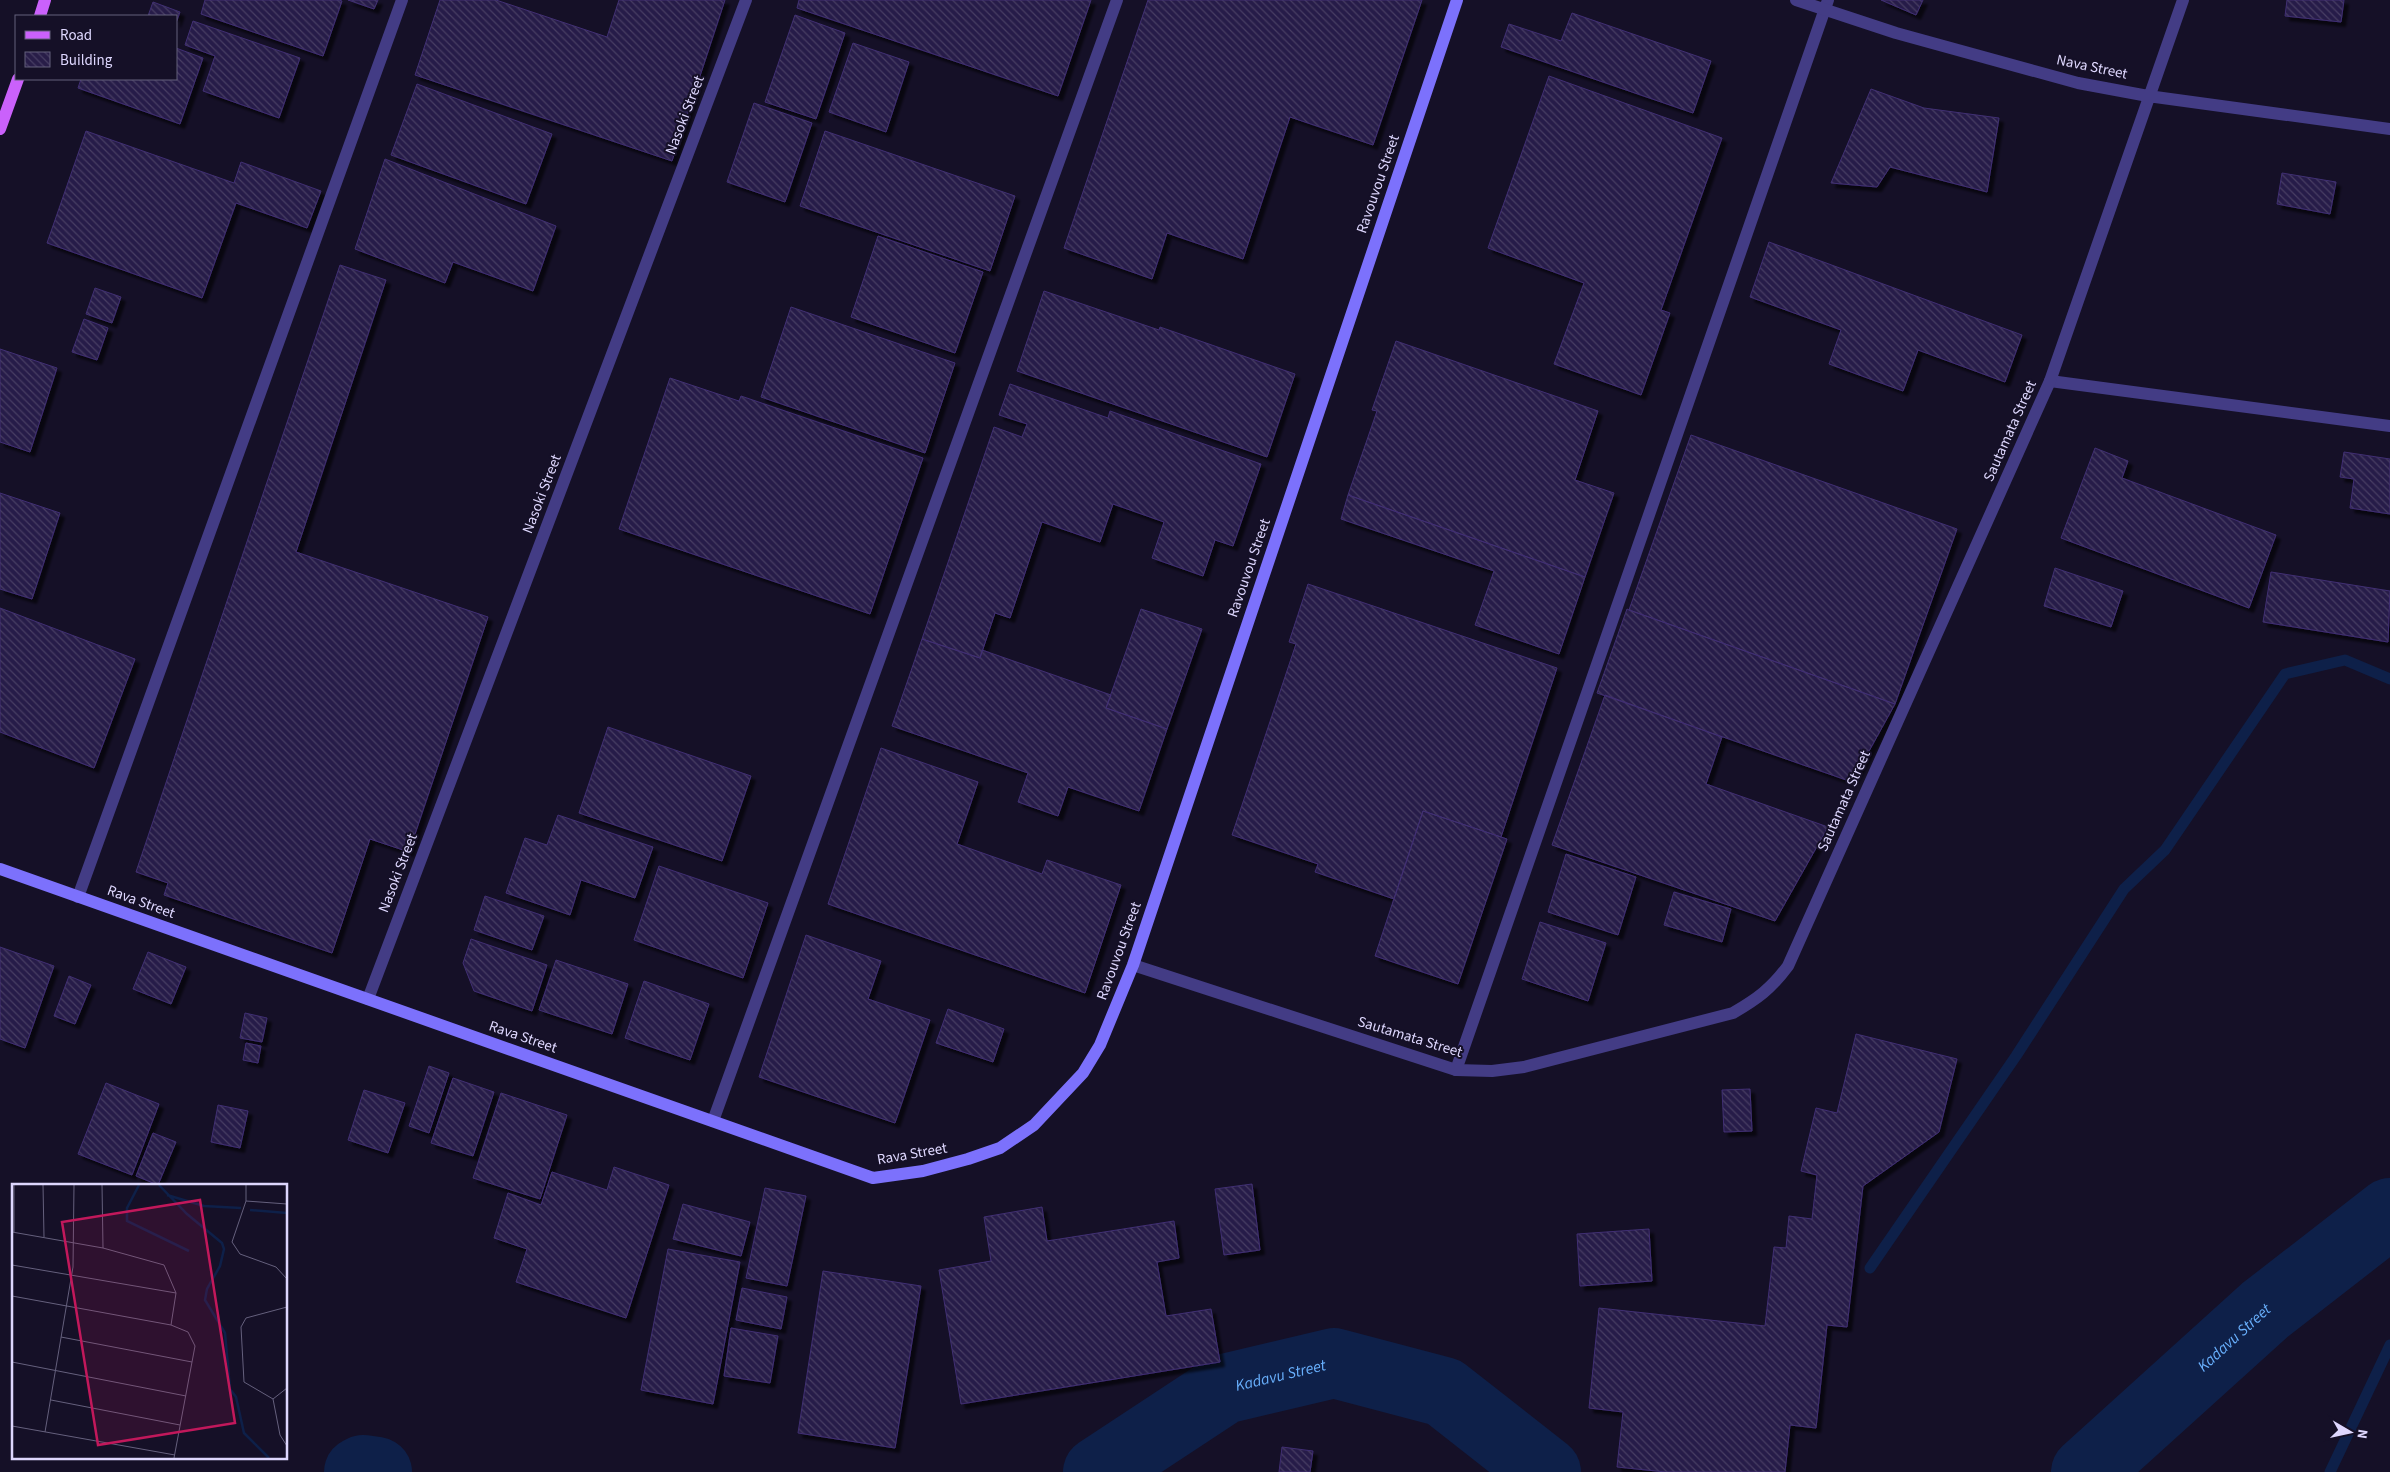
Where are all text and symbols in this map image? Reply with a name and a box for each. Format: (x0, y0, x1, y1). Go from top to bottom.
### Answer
legend (15, 15, 178, 80)
text: Road (60, 25, 92, 46)
street label: Nava Street (2055, 49, 2129, 85)
text: Building (60, 50, 113, 71)
street label: Nasoki Street (660, 72, 710, 158)
street label: Ravouvou Street (1351, 132, 1405, 236)
street label: Sautamata Street (1978, 377, 2042, 485)
street label: Nasoki Street (517, 451, 567, 537)
street label: Ravouvou Street (1222, 516, 1276, 620)
street label: Sautamata Street (1812, 747, 1876, 855)
street label: Nasoki Street (373, 830, 423, 916)
street label: Rava Street (104, 880, 178, 924)
street label: Ravouvou Street (1092, 899, 1146, 1003)
street label: Sautamata Street (1355, 1011, 1465, 1063)
street label: Rava Street (486, 1016, 560, 1058)
street label: Rava Street (875, 1138, 949, 1170)
inset map (12, 1184, 288, 1460)
water label: Kadavu Street (2193, 1298, 2276, 1377)
water label: Kadavu Street (1233, 1354, 1329, 1397)
north arrow (2325, 1407, 2375, 1457)
text: N (2351, 1428, 2372, 1440)

